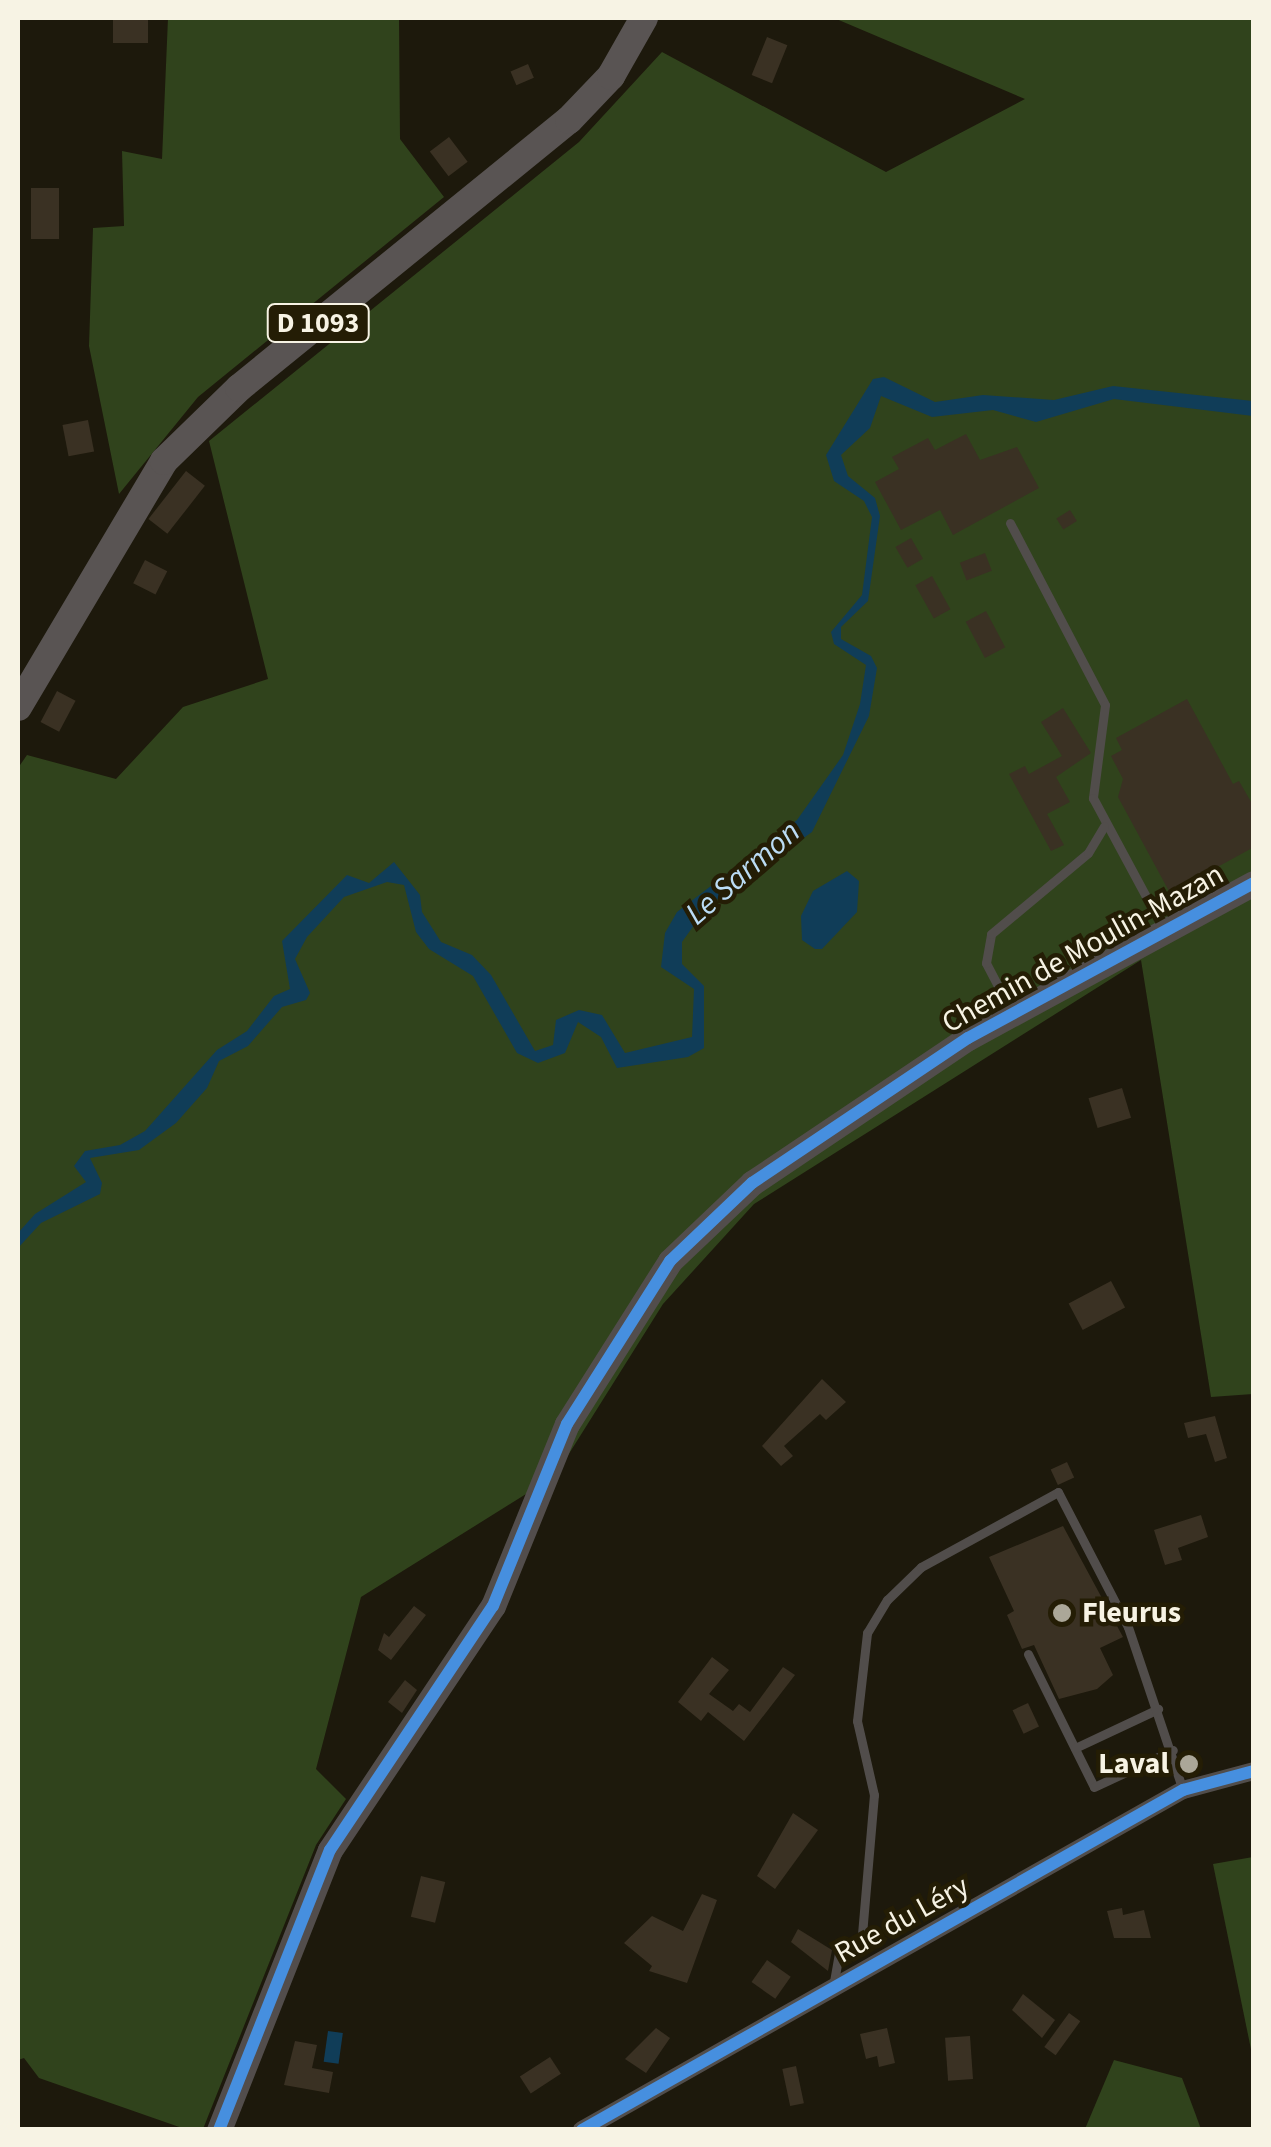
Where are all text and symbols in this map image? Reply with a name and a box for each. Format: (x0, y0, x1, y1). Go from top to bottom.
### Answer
road number: D 1093 (266, 300, 370, 346)
water label: Le Sarmon (678, 813, 808, 933)
street label: Chemin de Moulin-Mazan (936, 857, 1230, 1041)
place label: Fleurus (1082, 1595, 1181, 1631)
marker: Fleurus (1051, 1602, 1073, 1624)
place label: Laval (1098, 1746, 1169, 1782)
marker: Laval (1178, 1753, 1200, 1775)
street label: Rue du Léry (829, 1868, 975, 1972)

